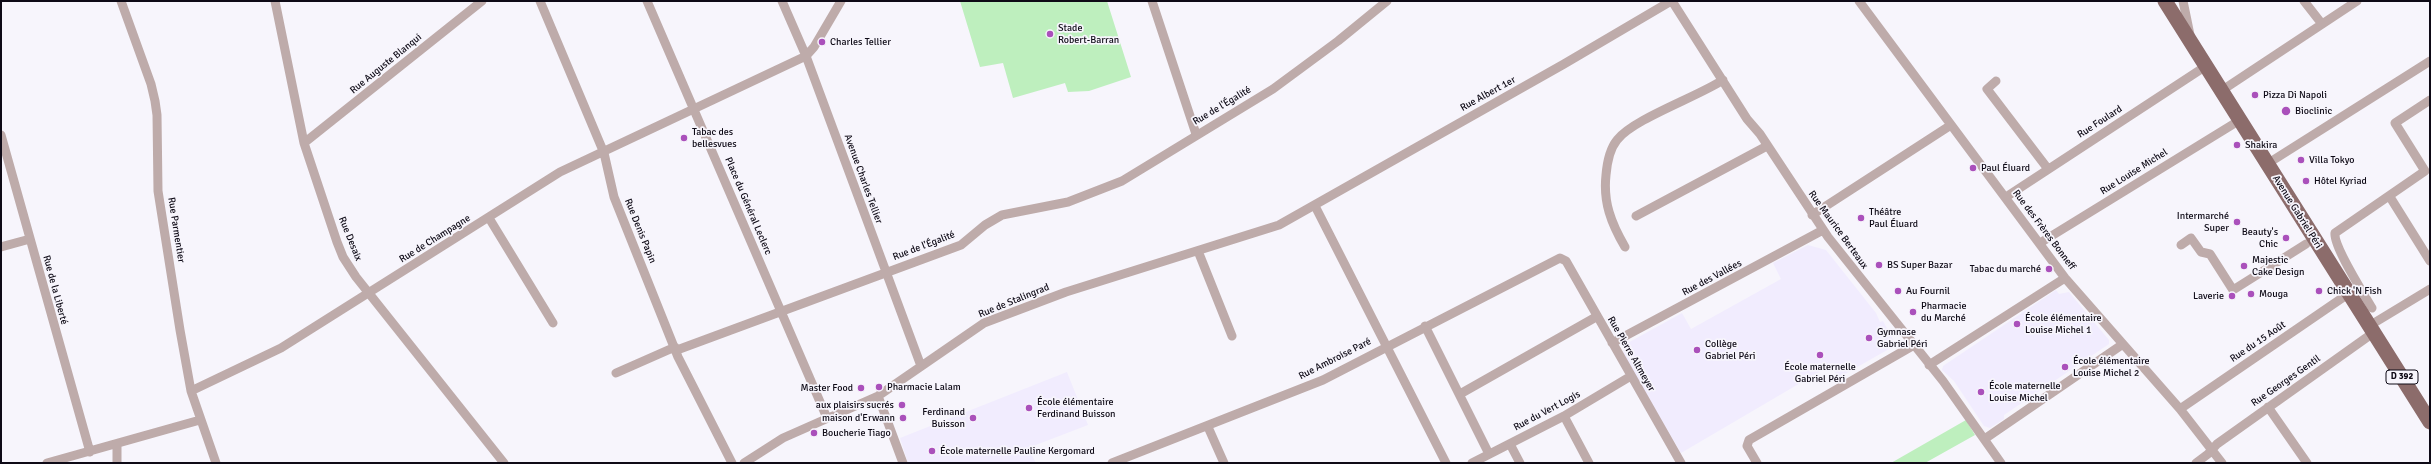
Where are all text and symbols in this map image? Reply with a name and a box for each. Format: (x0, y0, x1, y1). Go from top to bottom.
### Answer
place label: Stade Robert-Barran (1058, 22, 1119, 46)
marker: Stade Robert-Barran (1045, 29, 1055, 39)
street label: Rue Auguste Blanqui (348, 31, 424, 97)
place label: Charles Tellier (830, 36, 891, 48)
marker: Charles Tellier (817, 37, 827, 47)
street label: Rue Albert 1er (1458, 74, 1518, 114)
street label: Rue de l'Égalité (1191, 84, 1253, 128)
place label: Pizza Di Napoli (2263, 89, 2327, 101)
marker: Pizza Di Napoli (2250, 90, 2260, 100)
street label: Rue Foulard (2075, 103, 2125, 141)
marker: Bioclinic (2280, 105, 2292, 117)
place label: Bioclinic (2295, 105, 2332, 117)
place label: Tabac des bellesvues (692, 126, 737, 150)
marker: Tabac des bellesvues (679, 133, 689, 143)
street label: Avenue Charles Tellier (841, 133, 885, 225)
place label: Shakira (2245, 139, 2277, 151)
marker: Shakira (2232, 140, 2242, 150)
street label: Rue Louise Michel (2098, 146, 2170, 198)
place label: Villa Tokyo (2309, 154, 2355, 166)
street label: Place du Général Leclerc (722, 155, 774, 257)
marker: Villa Tokyo (2296, 155, 2306, 165)
place label: Paul Éluard (1981, 162, 2030, 174)
marker: Paul Éluard (1968, 163, 1978, 173)
street label: Avenue Gabriel Péri (2270, 173, 2324, 251)
place label: Hôtel Kyriad (2314, 175, 2367, 187)
marker: Hôtel Kyriad (2301, 176, 2311, 186)
street label: Rue des Frères Bonneff (2010, 187, 2078, 273)
street label: Rue Maurice Berteaux (1806, 188, 1870, 272)
street label: Rue Parmentier (165, 196, 187, 264)
street label: Rue Denis Papin (622, 197, 658, 265)
place label: Théâtre Paul Éluard (1869, 206, 1918, 230)
place label: Intermarché Super (2177, 210, 2229, 234)
street label: Rue de Champagne (397, 212, 473, 266)
marker: Théâtre Paul Éluard (1856, 213, 1866, 223)
street label: Rue Desaix (336, 215, 364, 263)
marker: Intermarché Super (2232, 217, 2242, 227)
place label: Beauty's Chic (2242, 226, 2278, 250)
street label: Rue de l'Égalité (891, 229, 957, 263)
marker: Beauty's Chic (2281, 233, 2291, 243)
street label: Rue de la Liberté (40, 254, 70, 326)
place label: Majestic Cake Design (2252, 254, 2304, 278)
street label: Rue des Vallées (1680, 257, 1744, 299)
place label: BS Super Bazar (1887, 259, 1952, 271)
marker: BS Super Bazar (1874, 260, 1884, 270)
marker: Majestic Cake Design (2239, 261, 2249, 271)
place label: Tabac du marché (1970, 263, 2041, 275)
marker: Tabac du marché (2044, 264, 2054, 274)
street label: Rue de Stalingrad (977, 281, 1051, 321)
place label: Au Fournil (1906, 285, 1950, 297)
place label: Chick 'N Fish (2327, 285, 2382, 297)
marker: Au Fournil (1893, 286, 1903, 296)
marker: Chick 'N Fish (2314, 286, 2324, 296)
place label: Mouga (2259, 288, 2288, 300)
marker: Mouga (2246, 289, 2256, 299)
place label: Laverie (2193, 290, 2224, 302)
marker: Laverie (2227, 291, 2237, 301)
place label: Pharmacie du Marché (1921, 300, 1966, 324)
marker: Pharmacie du Marché (1908, 307, 1918, 317)
place label: École élémentaire Louise Michel 1 (2025, 312, 2102, 336)
street label: Rue Pierre Altmeyer (1605, 314, 1657, 394)
marker: École élémentaire Louise Michel 1 (2012, 319, 2022, 329)
street label: Rue du 15 Août (2228, 319, 2288, 365)
place label: Gymnase Gabriel Péri (1877, 326, 1927, 350)
marker: Gymnase Gabriel Péri (1864, 333, 1874, 343)
street label: Rue Ambroise Paré (1297, 336, 1373, 382)
place label: Collège Gabriel Péri (1705, 338, 1755, 362)
marker: Collège Gabriel Péri (1692, 345, 1702, 355)
marker: École maternelle Gabriel Péri (1815, 350, 1825, 360)
street label: Rue Georges Gentil (2249, 353, 2323, 409)
place label: École élémentaire Louise Michel 2 (2073, 355, 2150, 378)
place label: École maternelle Gabriel Péri (1784, 361, 1856, 384)
marker: École élémentaire Louise Michel 2 (2060, 362, 2070, 372)
road number: D 392 (2386, 370, 2418, 384)
place label: École maternelle Louise Michel (1989, 380, 2061, 404)
place label: Pharmacie Lalam (887, 381, 961, 393)
place label: Master Food (801, 382, 853, 394)
marker: Pharmacie Lalam (874, 382, 884, 392)
marker: Master Food (856, 383, 866, 393)
marker: École maternelle Louise Michel (1976, 387, 1986, 397)
street label: Rue du Vert Logis (1512, 388, 1582, 434)
place label: École élémentaire Ferdinand Buisson (1037, 396, 1116, 420)
place label: aux plaisirs sucrés (816, 399, 894, 411)
marker: aux plaisirs sucrés (897, 400, 907, 410)
marker: École élémentaire Ferdinand Buisson (1024, 403, 1034, 413)
place label: Ferdinand Buisson (922, 406, 965, 430)
place label: maison d'Erwann (822, 412, 895, 424)
marker: maison d'Erwann (898, 413, 908, 423)
marker: Ferdinand Buisson (968, 413, 978, 423)
place label: Boucherie Tiago (822, 427, 891, 439)
marker: Boucherie Tiago (809, 428, 819, 438)
place label: École maternelle Pauline Kergomard (940, 445, 1095, 457)
marker: École maternelle Pauline Kergomard (927, 446, 937, 456)

